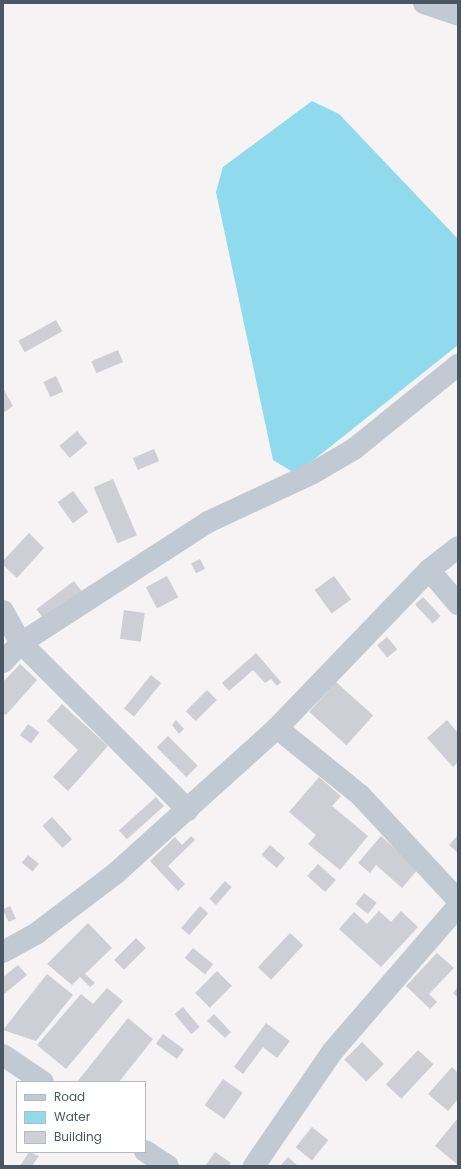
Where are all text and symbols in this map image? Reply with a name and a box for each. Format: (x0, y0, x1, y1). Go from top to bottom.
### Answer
legend (16, 1081, 146, 1153)
text: Road (54, 1088, 85, 1105)
text: Water (54, 1108, 90, 1125)
text: Building (54, 1128, 102, 1145)

